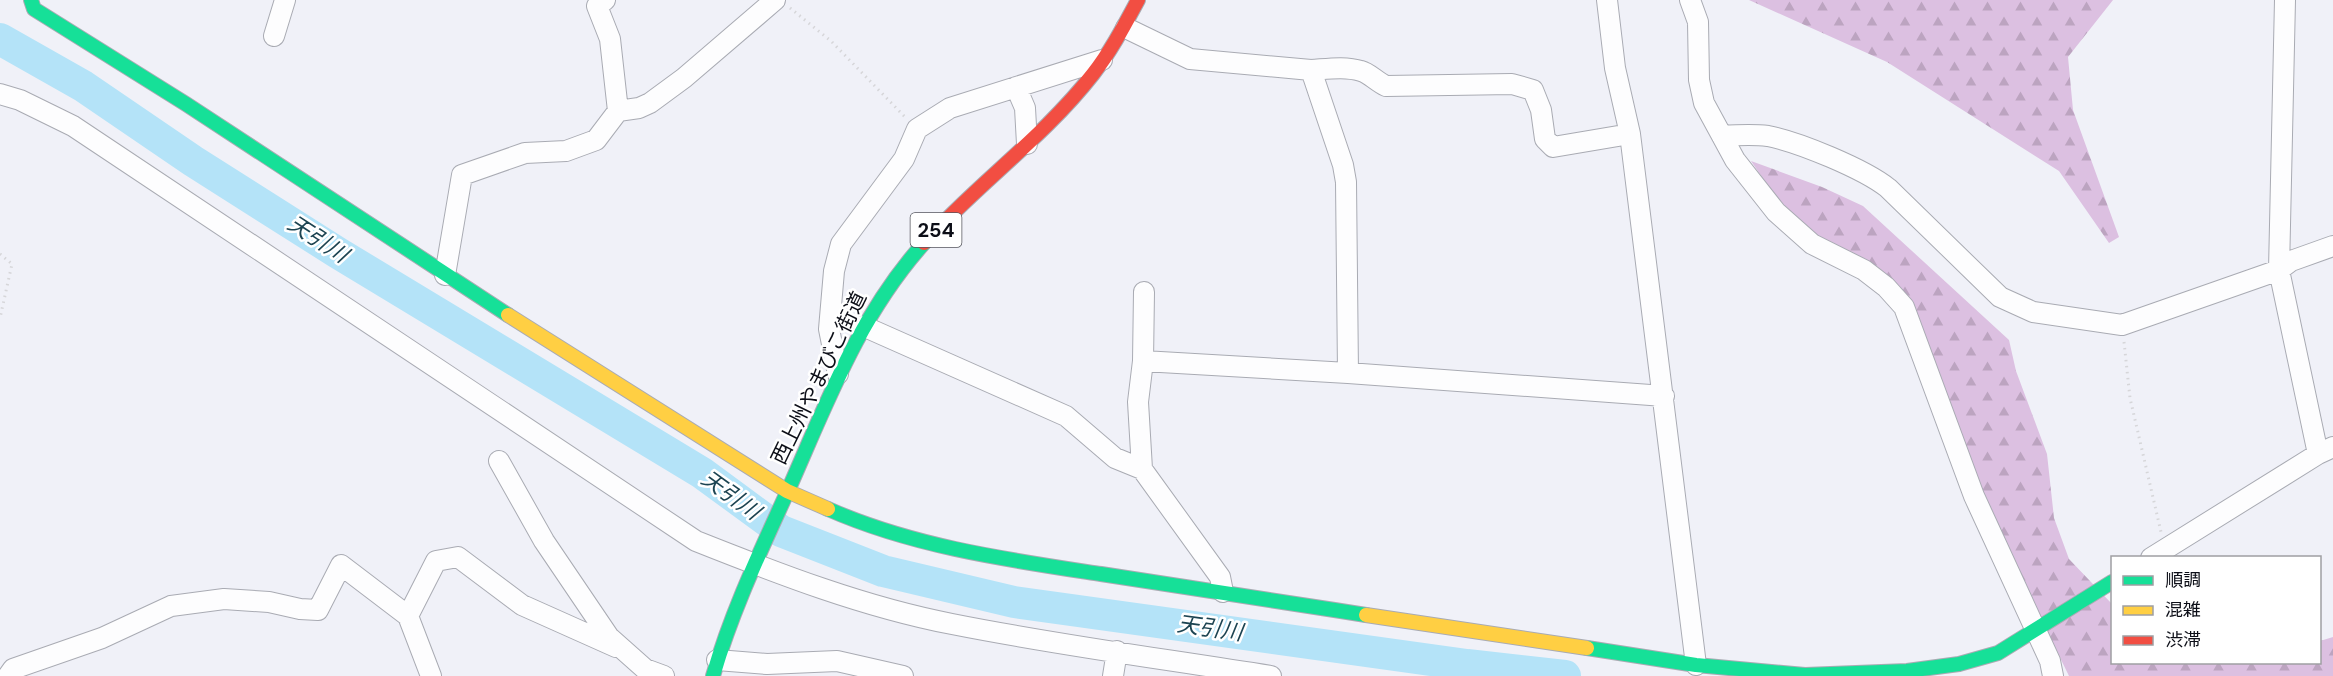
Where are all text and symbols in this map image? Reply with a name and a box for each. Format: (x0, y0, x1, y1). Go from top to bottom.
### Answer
water label: 天引川 (282, 209, 355, 270)
road number: 254 (910, 213, 962, 247)
street label: 西上州やまびこ街道 (765, 287, 873, 469)
water label: 天引川 (696, 464, 768, 527)
legend (2111, 556, 2321, 664)
text: 順調 (2165, 568, 2201, 592)
text: 混雑 (2165, 598, 2201, 622)
water label: 天引川 (1175, 609, 1247, 647)
text: 渋滞 (2165, 628, 2201, 652)

